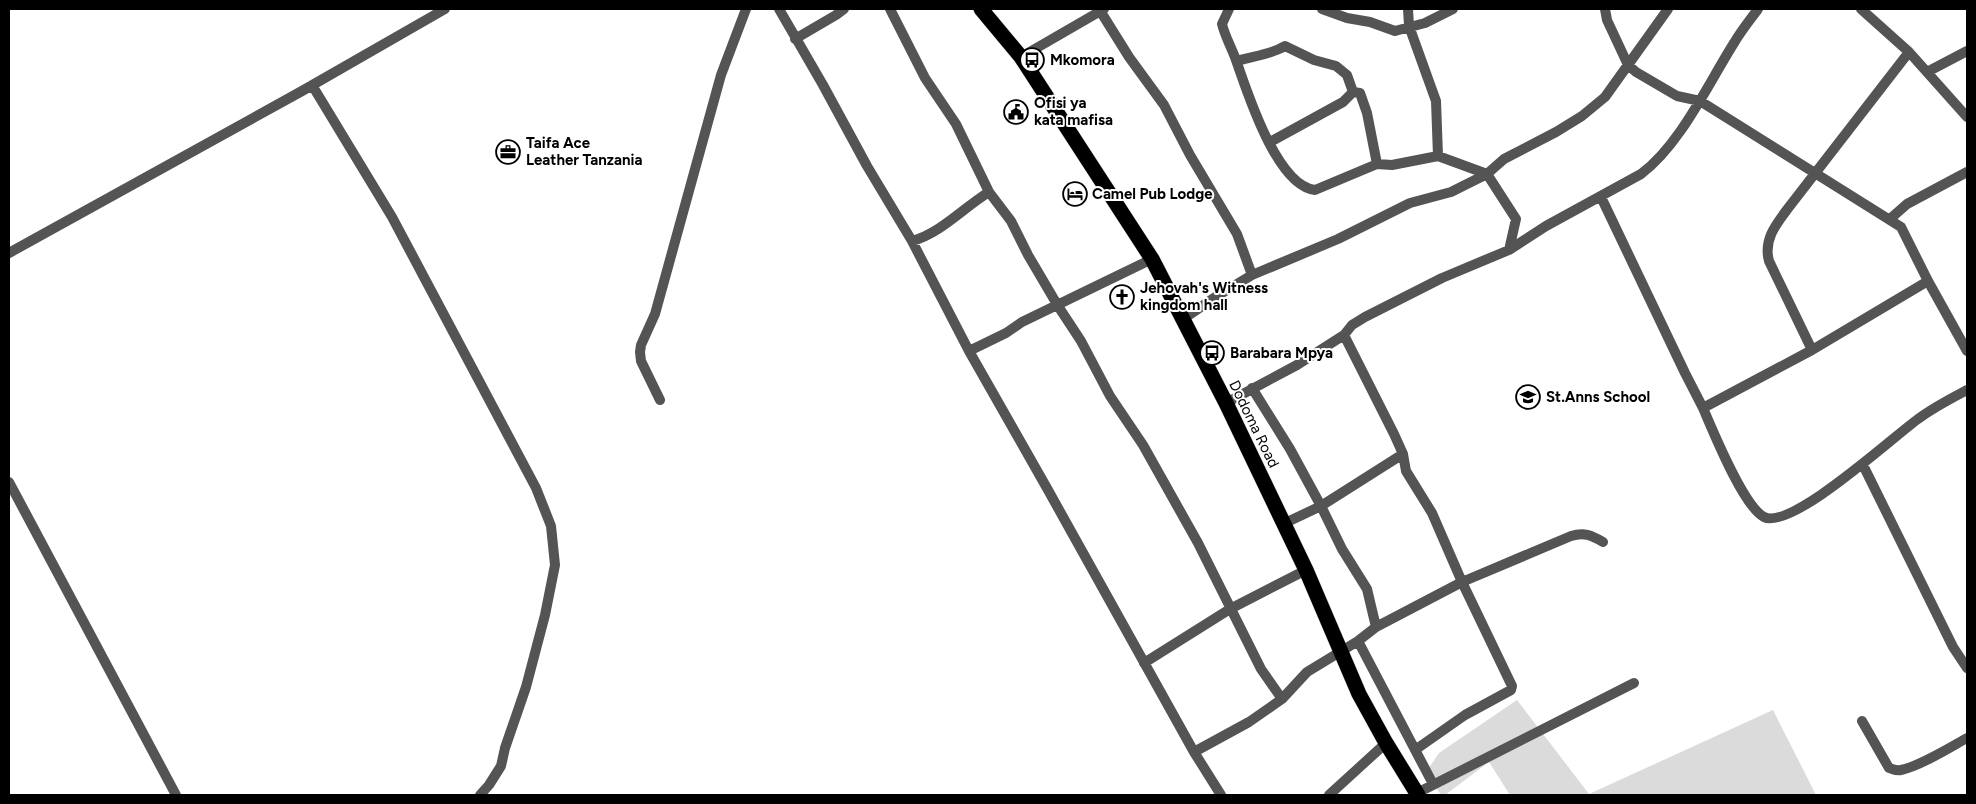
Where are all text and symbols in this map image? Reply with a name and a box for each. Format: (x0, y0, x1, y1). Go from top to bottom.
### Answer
bus stop icon: Mkomora (1019, 47, 1045, 73)
place label: Mkomora (1050, 51, 1115, 69)
place label: Ofisi ya kata mafisa (1034, 94, 1113, 129)
public building icon: Ofisi ya kata mafisa (1003, 99, 1029, 125)
place label: Taifa Ace Leather Tanzania (526, 134, 642, 169)
office icon: Taifa Ace Leather Tanzania (495, 139, 521, 165)
hotel icon: Camel Pub Lodge (1062, 181, 1088, 207)
place label: Camel Pub Lodge (1092, 185, 1213, 203)
place label: Jehovah's Witness kingdom hall (1140, 279, 1268, 314)
church icon: Jehovah's Witness kingdom hall (1109, 284, 1135, 310)
bus stop icon: Barabara Mpya (1199, 340, 1225, 366)
place label: Barabara Mpya (1230, 344, 1333, 362)
street label: Dodoma Road (1225, 377, 1283, 471)
school or university icon: St.Anns School (1515, 384, 1541, 410)
place label: St.Anns School (1546, 388, 1650, 406)

